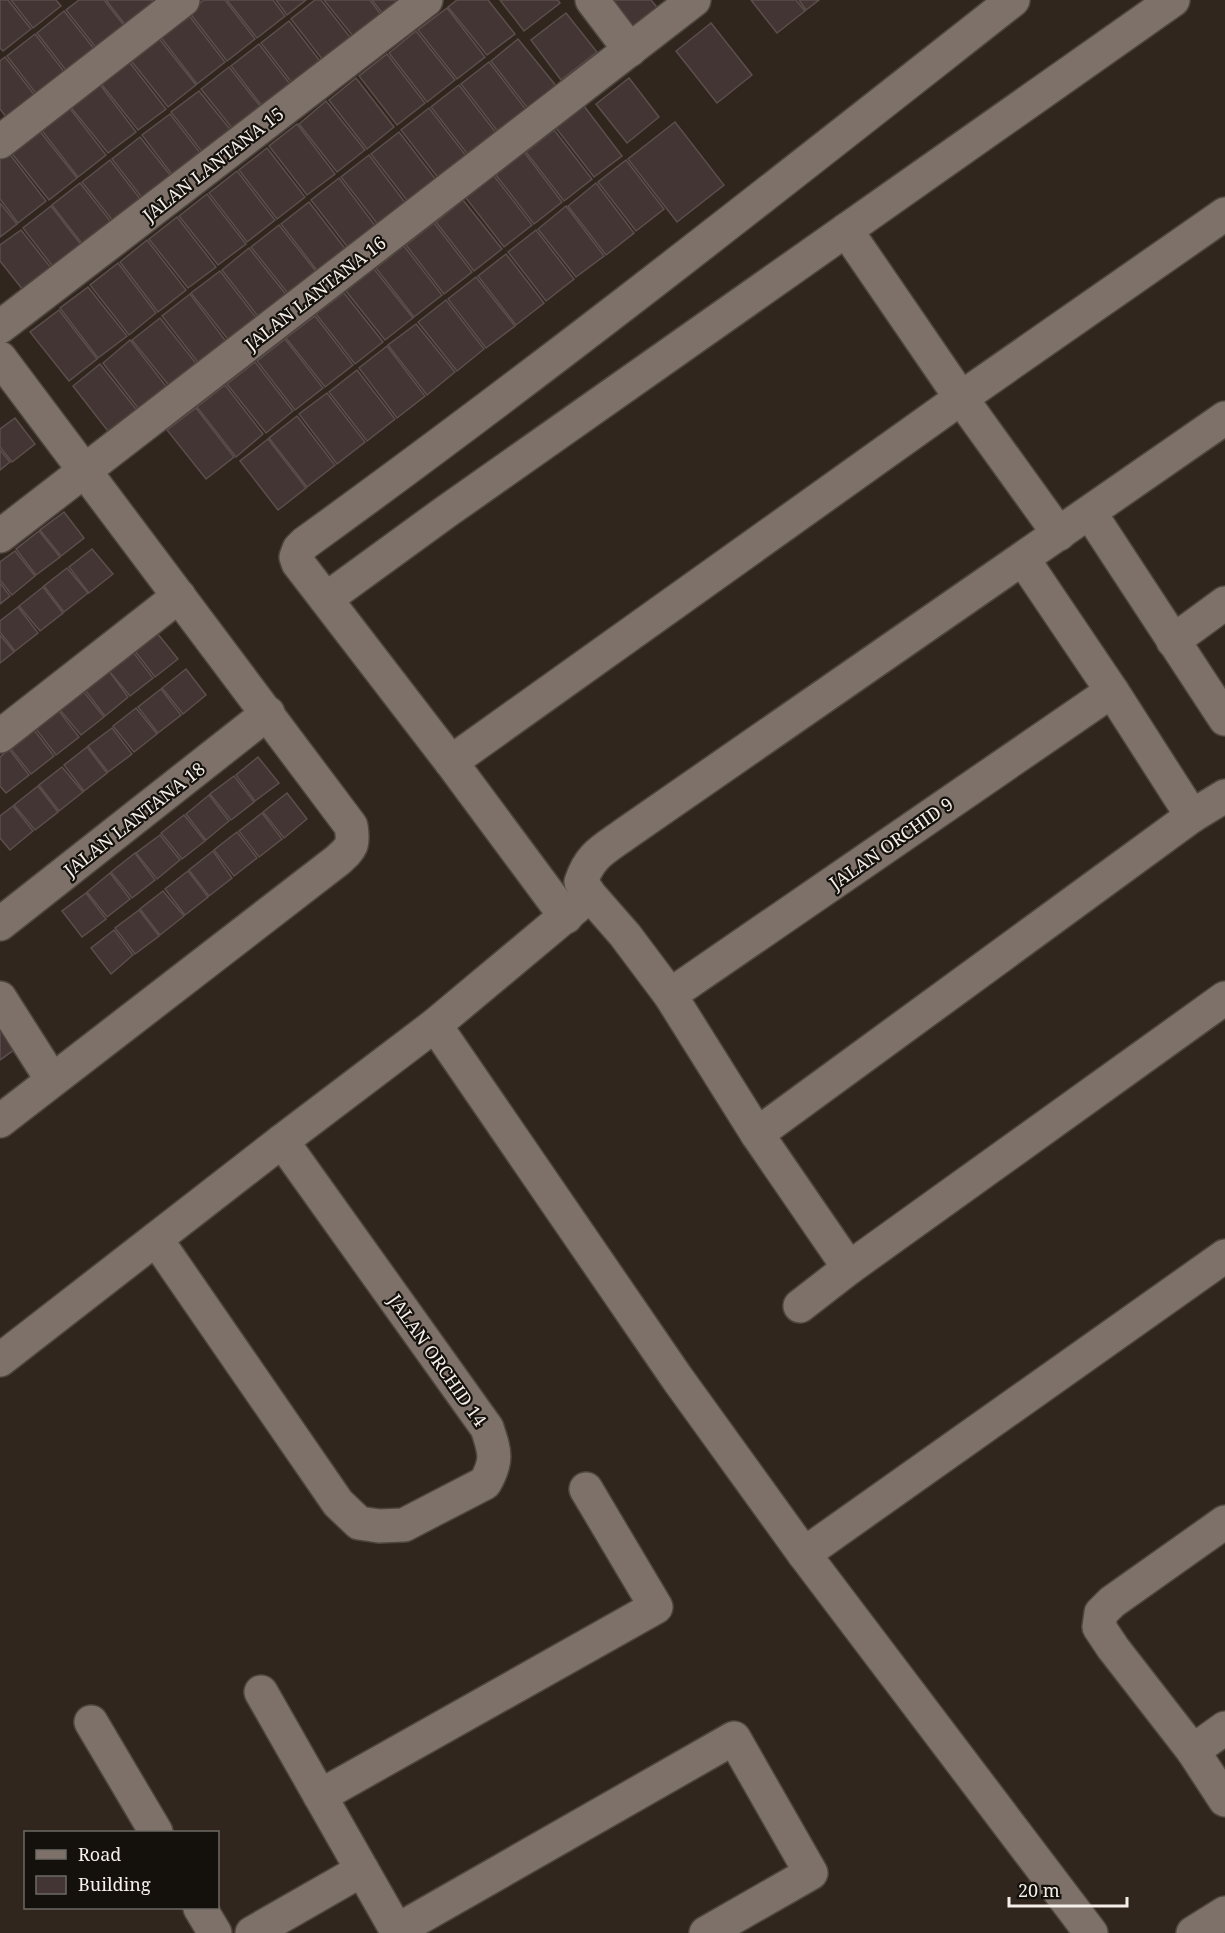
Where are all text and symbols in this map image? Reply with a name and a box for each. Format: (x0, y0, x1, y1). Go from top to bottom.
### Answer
street label: JALAN LANTANA 15 (137, 101, 289, 227)
street label: JALAN LANTANA 16 (239, 230, 391, 356)
street label: JALAN LANTANA 18 (58, 756, 210, 882)
street label: JALAN ORCHID 9 (823, 791, 958, 895)
street label: JALAN ORCHID 14 (383, 1288, 493, 1431)
legend (24, 1831, 219, 1909)
text: Road (78, 1842, 121, 1866)
scale bar (1009, 1870, 1128, 1908)
text: Building (78, 1872, 151, 1896)
text: 20 m (1018, 1878, 1060, 1902)

